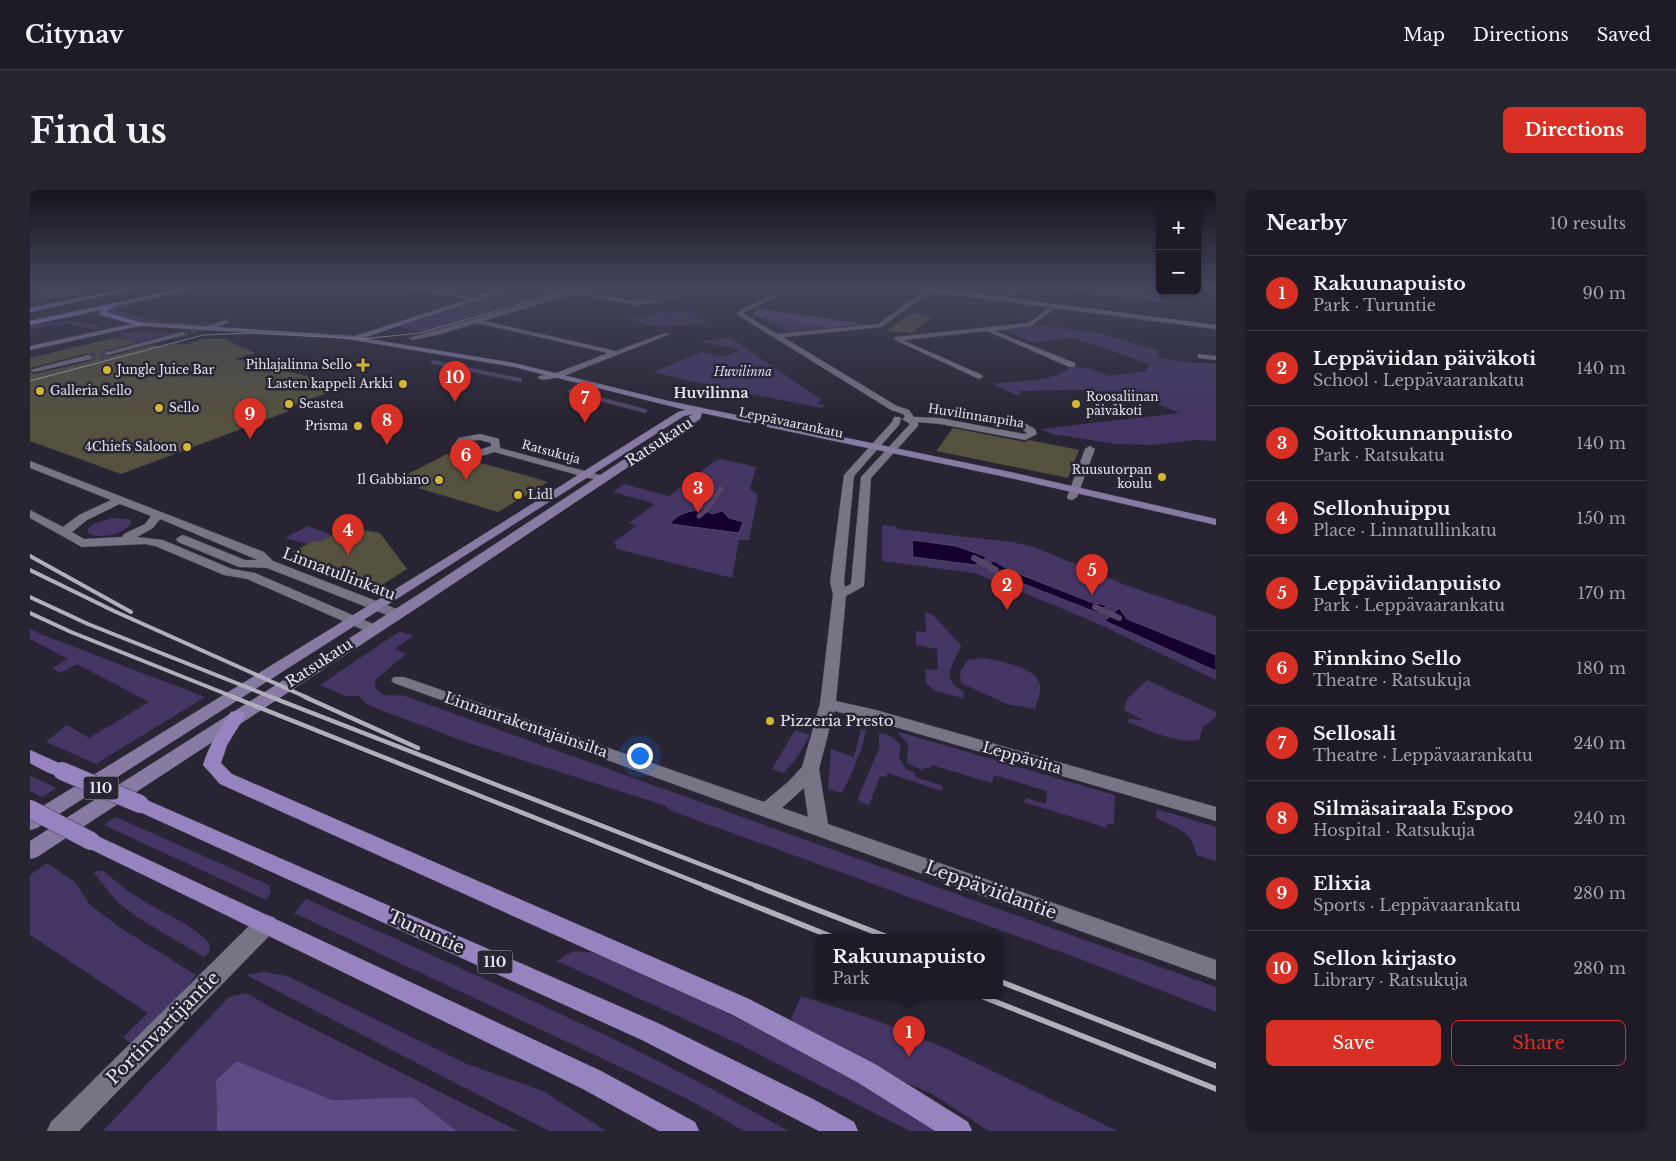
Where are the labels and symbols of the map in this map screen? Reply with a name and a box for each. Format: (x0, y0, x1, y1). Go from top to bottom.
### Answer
place label: Pihlajalinna Sello (246, 357, 352, 372)
marker: Pihlajalinna Sello (356, 358, 370, 372)
pin: 10 (439, 361, 471, 402)
place label: Jungle Juice Bar (115, 362, 214, 377)
marker: Jungle Juice Bar (101, 364, 113, 376)
park label: Huvilinna (713, 364, 772, 379)
place label: Lasten kappeli Arkki (267, 376, 393, 391)
marker: Lasten kappeli Arkki (397, 378, 409, 390)
pin: 7 (569, 382, 601, 423)
place label: Galleria Sello (50, 383, 132, 398)
district label: Huvilinna (674, 384, 748, 402)
marker: Galleria Sello (34, 385, 46, 397)
place label: Roosaliinan päiväkoti (1086, 389, 1158, 418)
place label: Seastea (299, 396, 344, 411)
pin: 9 (234, 398, 266, 439)
marker: Seastea (283, 398, 295, 410)
marker: Roosaliinan päiväkoti (1070, 398, 1082, 410)
place label: Sello (169, 400, 199, 415)
street label: Huvilinnanpiha (927, 401, 1025, 431)
marker: Sello (153, 402, 165, 414)
pin: 8 (371, 404, 403, 445)
street label: Leppävaarankatu (738, 404, 845, 441)
street label: Ratsukatu (622, 413, 696, 470)
place label: Prisma (305, 418, 348, 433)
marker: Prisma (352, 420, 364, 432)
street label: Ratsukuja (520, 437, 582, 467)
place label: 4Chiefs Saloon (85, 439, 177, 454)
pin: 6 (450, 439, 482, 480)
marker: 4Chiefs Saloon (181, 441, 193, 453)
place label: Ruusutorpan koulu (1072, 462, 1152, 491)
marker: Ruusutorpan koulu (1156, 471, 1168, 483)
place label: Il Gabbiano (357, 472, 429, 487)
pin: 3 (682, 472, 714, 513)
marker: Il Gabbiano (433, 474, 445, 486)
place label: Lidl (528, 487, 553, 502)
marker: Lidl (512, 489, 524, 501)
pin: 4 (332, 514, 364, 555)
street label: Linnatullinkatu (280, 543, 398, 604)
pin: 5 (1076, 554, 1108, 595)
pin: 2 (991, 569, 1023, 610)
street label: Ratsukatu (282, 634, 356, 691)
street label: Linnanrakentajainsilta (442, 688, 611, 762)
place label: Pizzeria Presto (780, 711, 894, 730)
marker: Pizzeria Presto (764, 715, 776, 727)
street label: Leppäviita (980, 737, 1064, 778)
your location (627, 743, 653, 769)
road number: 110 (84, 776, 118, 800)
street label: Leppäviidantie (922, 856, 1060, 924)
street label: Turuntie (384, 905, 468, 959)
road number: 110 (478, 950, 512, 974)
street label: Portinvartijantie (102, 967, 224, 1089)
pin: 1 (893, 1016, 925, 1057)

